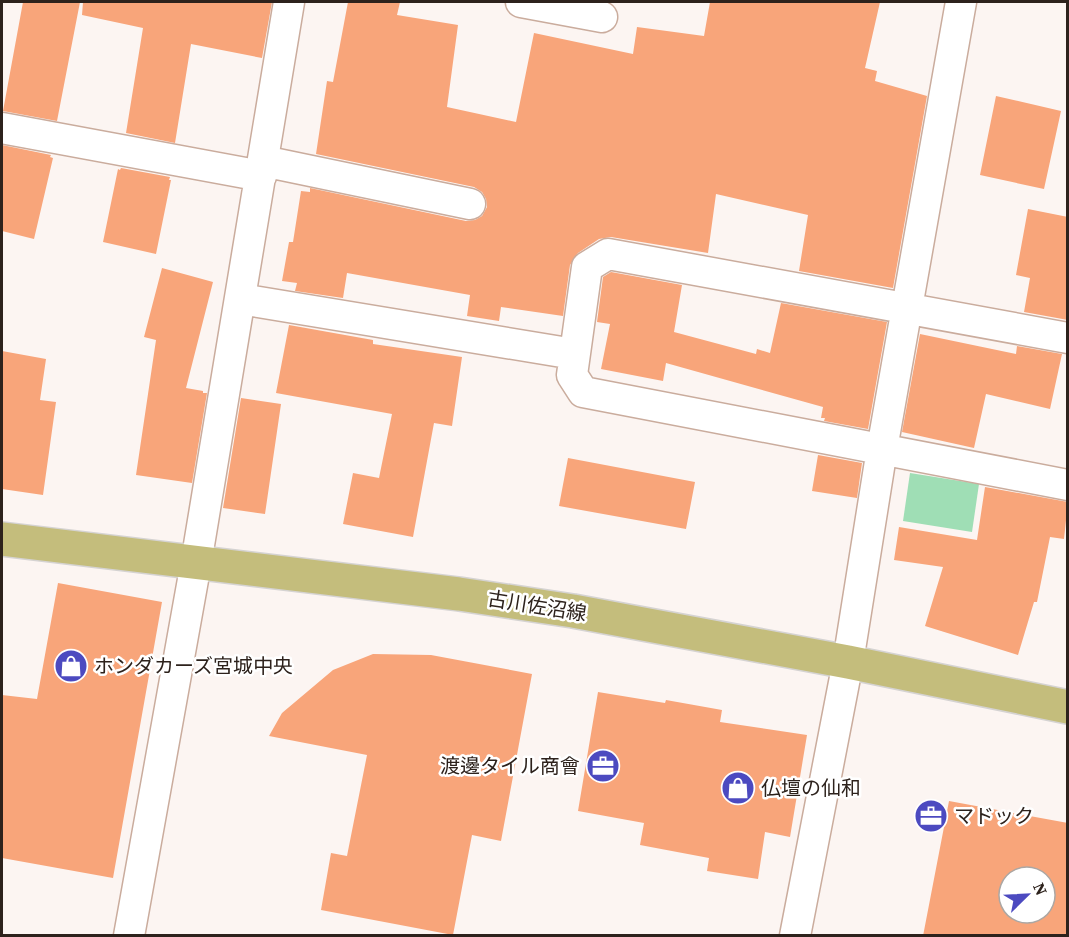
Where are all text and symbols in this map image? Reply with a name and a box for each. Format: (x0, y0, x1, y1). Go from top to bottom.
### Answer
street label: 古川佐沼線 (485, 584, 589, 628)
shop icon: ホンダカーズ宮城中央 (53, 648, 89, 684)
place label: ホンダカーズ宮城中央 (94, 652, 293, 680)
office icon: 渡邊タイル商會 (585, 748, 621, 784)
place label: 渡邊タイル商會 (440, 752, 580, 780)
shop icon: 仏壇の仙和 (720, 770, 756, 806)
place label: 仏壇の仙和 (761, 774, 861, 802)
office icon: マドック (913, 798, 949, 834)
place label: マドック (954, 802, 1034, 830)
north arrow (997, 865, 1057, 925)
text: N (1028, 879, 1053, 899)

